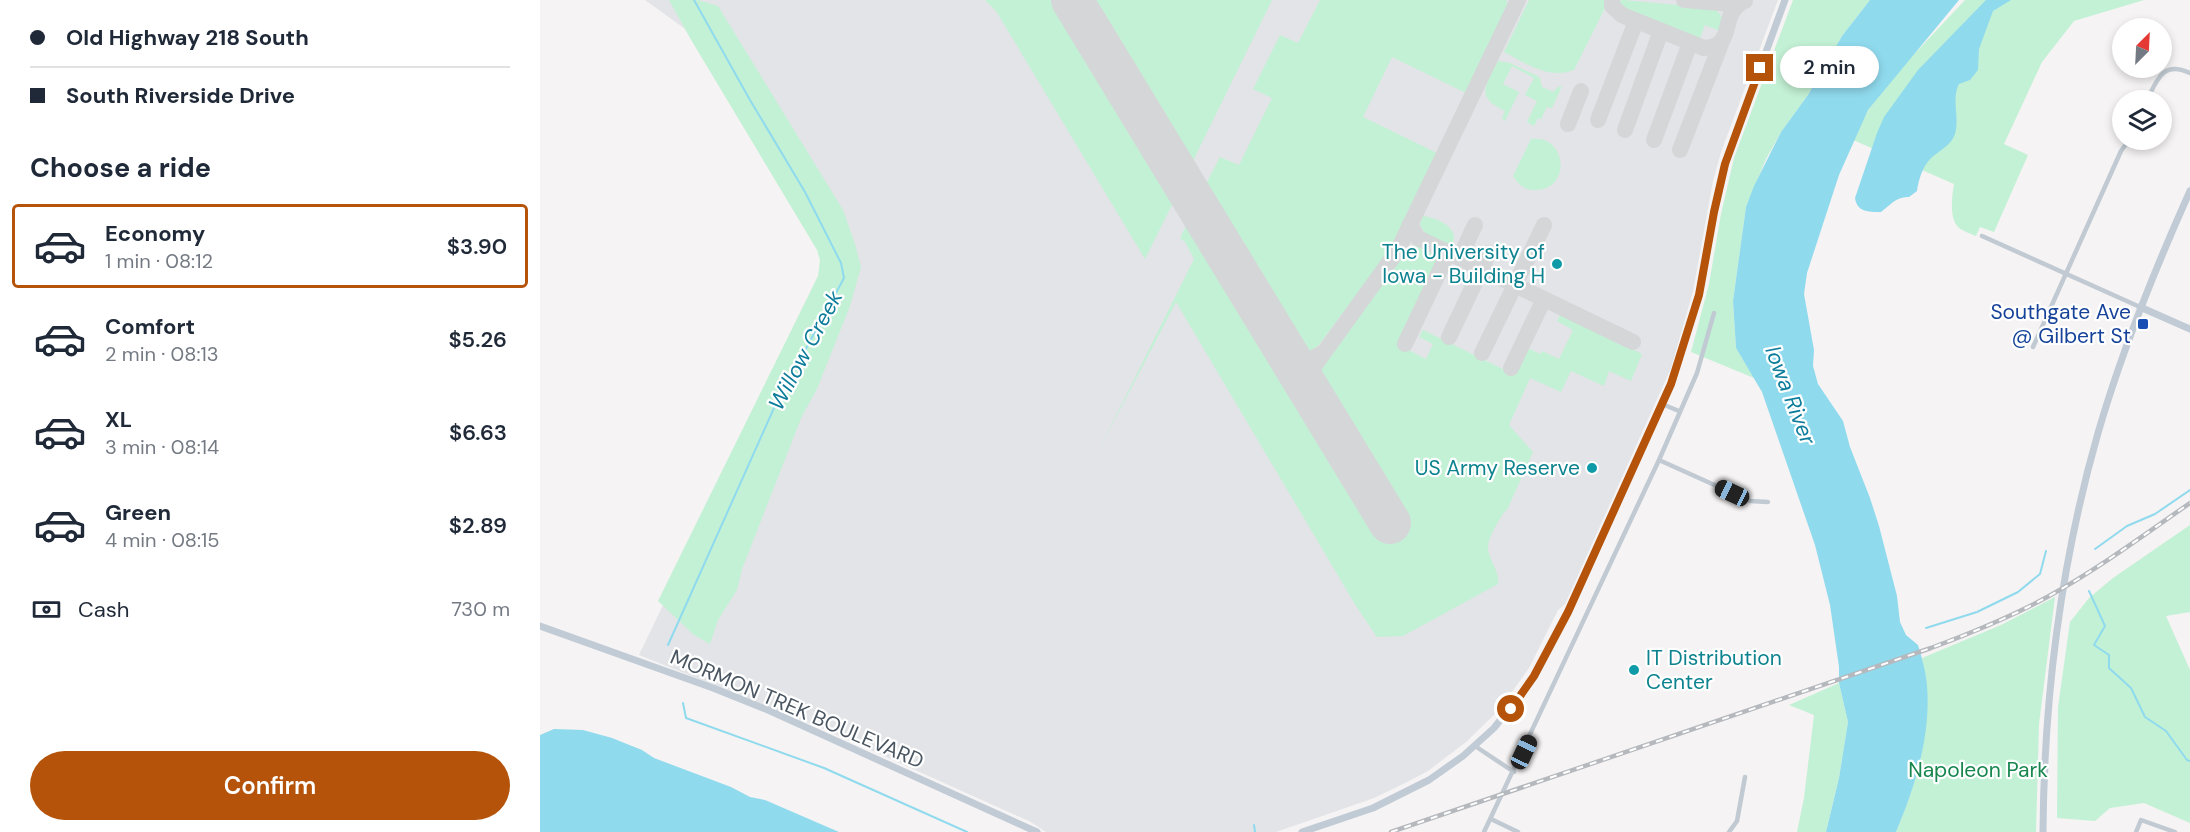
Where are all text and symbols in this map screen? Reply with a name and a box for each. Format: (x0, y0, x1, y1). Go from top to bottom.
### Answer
north arrow (2112, 18, 2172, 78)
map controls (2112, 18, 2172, 150)
text: Old Highway 218 South (66, 23, 309, 52)
callout: 2 min (1781, 47, 1880, 89)
route end (1746, 54, 1773, 81)
text: 2 min (1803, 54, 1856, 80)
text: South Riverside Drive (66, 81, 295, 110)
button: layers (2112, 90, 2172, 150)
text: Choose a ride (30, 150, 211, 185)
icon: car (33, 219, 87, 273)
text: Economy (105, 219, 205, 248)
text: $3.90 (447, 232, 507, 261)
place label: The University of Iowa - Building H (1382, 238, 1545, 290)
text: 1 min · 08:12 (105, 248, 213, 274)
marker: The University of Iowa - Building H (1550, 257, 1564, 271)
water label: Willow Creek (762, 284, 850, 415)
place label: Southgate Ave @ Gilbert St (1990, 298, 2131, 350)
icon: car (33, 312, 87, 366)
text: Comfort (105, 312, 195, 341)
marker: Southgate Ave @ Gilbert St (2136, 317, 2150, 331)
text: $5.26 (448, 325, 507, 354)
text: 2 min · 08:13 (105, 341, 218, 367)
water label: Iowa River (1758, 342, 1823, 449)
icon: car (33, 405, 87, 459)
text: XL (105, 405, 132, 434)
text: $6.63 (449, 418, 507, 447)
text: 3 min · 08:14 (105, 434, 219, 460)
place label: US Army Reserve (1415, 454, 1580, 482)
marker: US Army Reserve (1585, 461, 1599, 475)
car (1712, 477, 1752, 509)
icon: car (33, 498, 87, 552)
text: Green (105, 498, 171, 527)
text: $2.89 (449, 511, 507, 540)
text: 4 min · 08:15 (105, 527, 219, 553)
icon: cash (30, 593, 63, 626)
text: Cash (78, 595, 129, 624)
text: 730 m (451, 596, 510, 622)
street label: MORMON TREK BOULEVARD (666, 643, 928, 775)
place label: IT Distribution Center (1646, 644, 1782, 696)
marker: IT Distribution Center (1627, 663, 1641, 677)
route start (1497, 695, 1524, 722)
car (1508, 732, 1540, 772)
button: Confirm (30, 751, 510, 820)
park label: Napoleon Park (1908, 756, 2048, 784)

